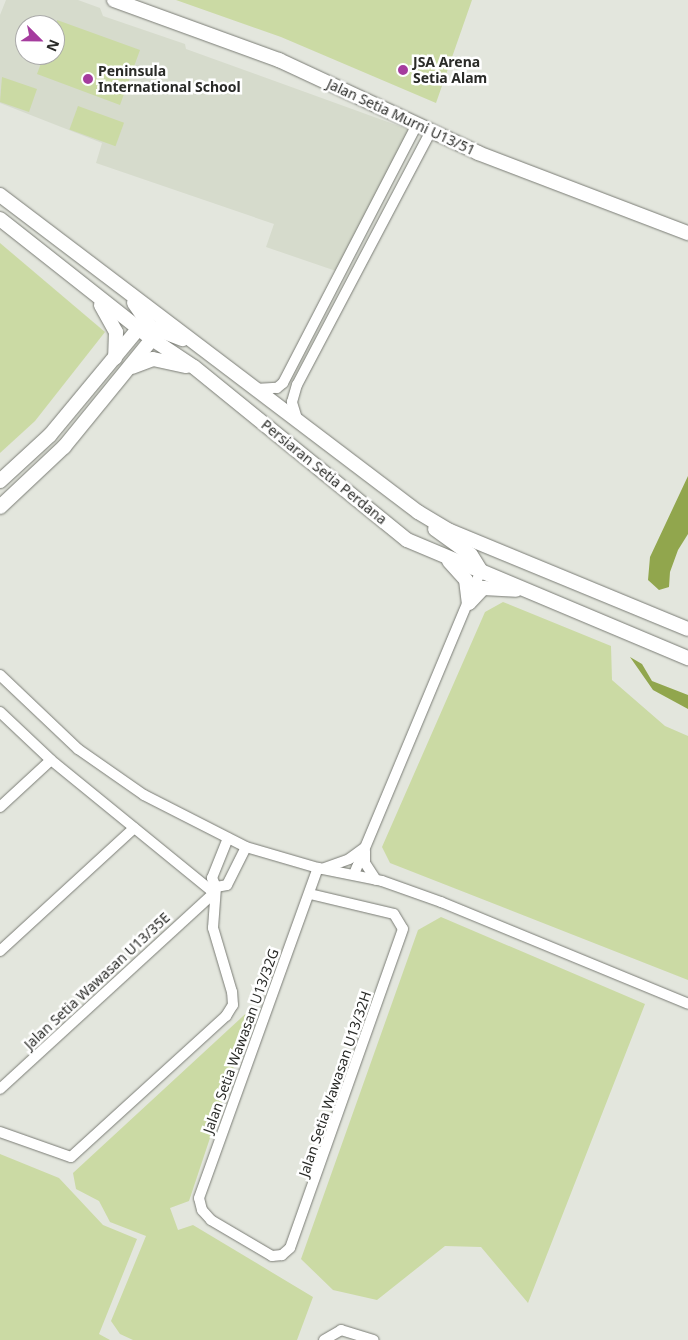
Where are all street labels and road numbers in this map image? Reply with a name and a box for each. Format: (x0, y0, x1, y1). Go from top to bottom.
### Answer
street label: Jalan Setia Murni U13/51 (324, 75, 478, 159)
street label: Persiaran Setia Perdana (258, 416, 390, 528)
street label: Jalan Setia Wawasan U13/35E (21, 909, 173, 1053)
street label: Jalan Setia Wawasan U13/32G (200, 946, 282, 1136)
street label: Jalan Setia Wawasan U13/32H (295, 989, 375, 1179)

